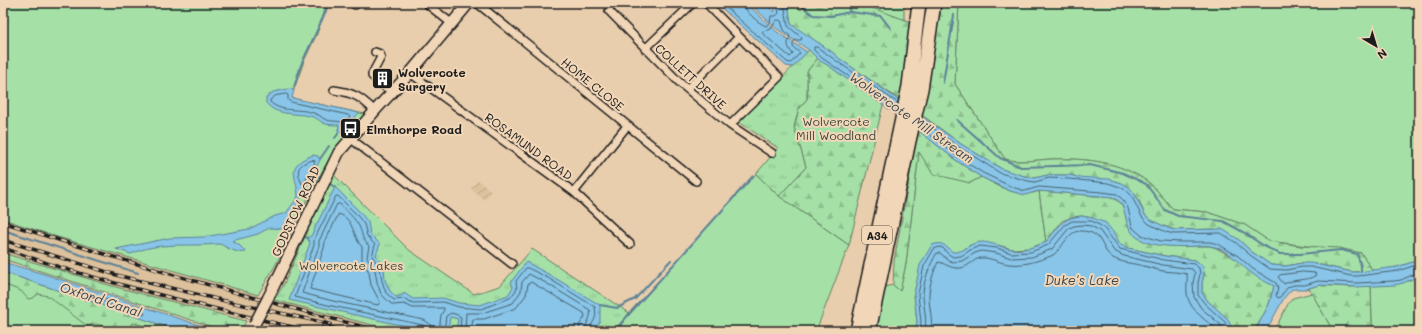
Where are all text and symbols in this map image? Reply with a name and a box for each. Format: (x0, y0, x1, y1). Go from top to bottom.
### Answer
north arrow (1356, 26, 1396, 66)
street label: COLLETT DRIVE (652, 40, 730, 112)
text: N (1375, 46, 1390, 63)
street label: HOME CLOSE (558, 54, 628, 114)
place label: Wolvercote Surgery (398, 64, 466, 94)
building icon: Wolvercote Surgery (370, 66, 396, 92)
water label: Wolvercote Mill Stream (846, 68, 978, 166)
street label: ROSAMUND ROAD (482, 109, 576, 183)
park label: Wolvercote Mill Woodland (796, 113, 876, 143)
bus stop icon: Elmthorpe Road (338, 116, 364, 142)
place label: Elmthorpe Road (366, 121, 462, 137)
street label: GODSTOW ROAD (267, 163, 323, 259)
road number: A34 (862, 226, 892, 244)
park label: Wolvercote Lakes (299, 257, 403, 273)
water label: Duke's Lake (1045, 271, 1119, 288)
water label: Oxford Canal (58, 278, 145, 320)

